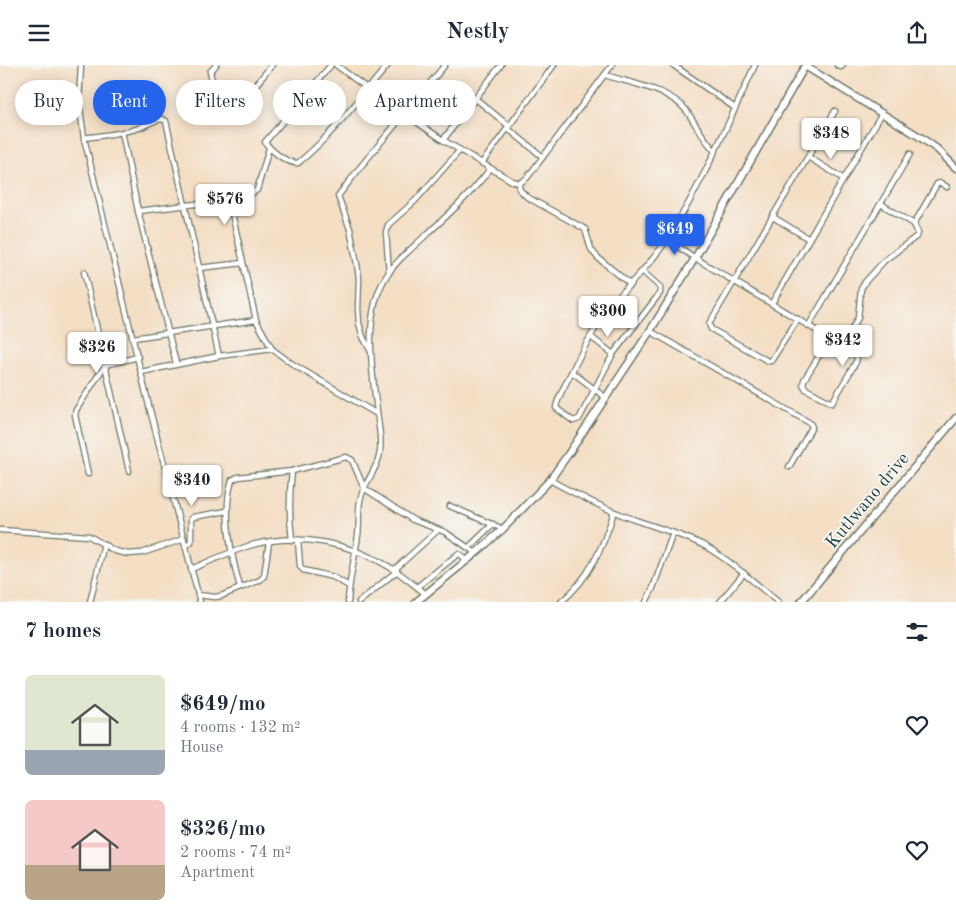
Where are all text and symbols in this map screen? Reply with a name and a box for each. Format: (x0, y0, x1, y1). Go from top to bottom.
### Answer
icon: menu (25, 19, 53, 47)
icon: share (903, 19, 931, 47)
text: Nestly (447, 21, 509, 43)
chip: Buy (15, 80, 83, 125)
chip: Rent (93, 80, 166, 125)
chip: Filters (176, 80, 263, 125)
chip: New (273, 80, 346, 125)
chip: Apartment (356, 80, 476, 125)
pin: $348 (801, 117, 861, 160)
text: $348 (812, 126, 850, 142)
pin: $576 (195, 184, 255, 226)
text: $576 (206, 192, 244, 208)
pin: $649 (645, 213, 705, 256)
text: $649 (656, 222, 694, 238)
pin: $300 (578, 295, 638, 338)
text: $300 (589, 304, 627, 320)
pin: $342 (813, 325, 873, 367)
pin: $326 (67, 331, 127, 374)
text: $342 (824, 333, 862, 349)
text: $326 (78, 340, 116, 356)
street label: Kutlwano drive (823, 449, 913, 552)
pin: $340 (162, 465, 222, 507)
text: $340 (173, 473, 211, 489)
icon: filters (903, 618, 931, 646)
text: 7 homes (25, 621, 101, 642)
text: $649/mo (180, 694, 266, 715)
icon: home (65, 695, 125, 755)
icon: heart (903, 711, 931, 739)
text: 4 rooms · 132 m² (180, 720, 300, 736)
text: House (180, 740, 223, 756)
text: $326/mo (180, 819, 266, 840)
icon: home (65, 820, 125, 880)
icon: heart (903, 836, 931, 864)
text: 2 rooms · 74 m² (180, 845, 291, 861)
text: Apartment (180, 865, 255, 881)

